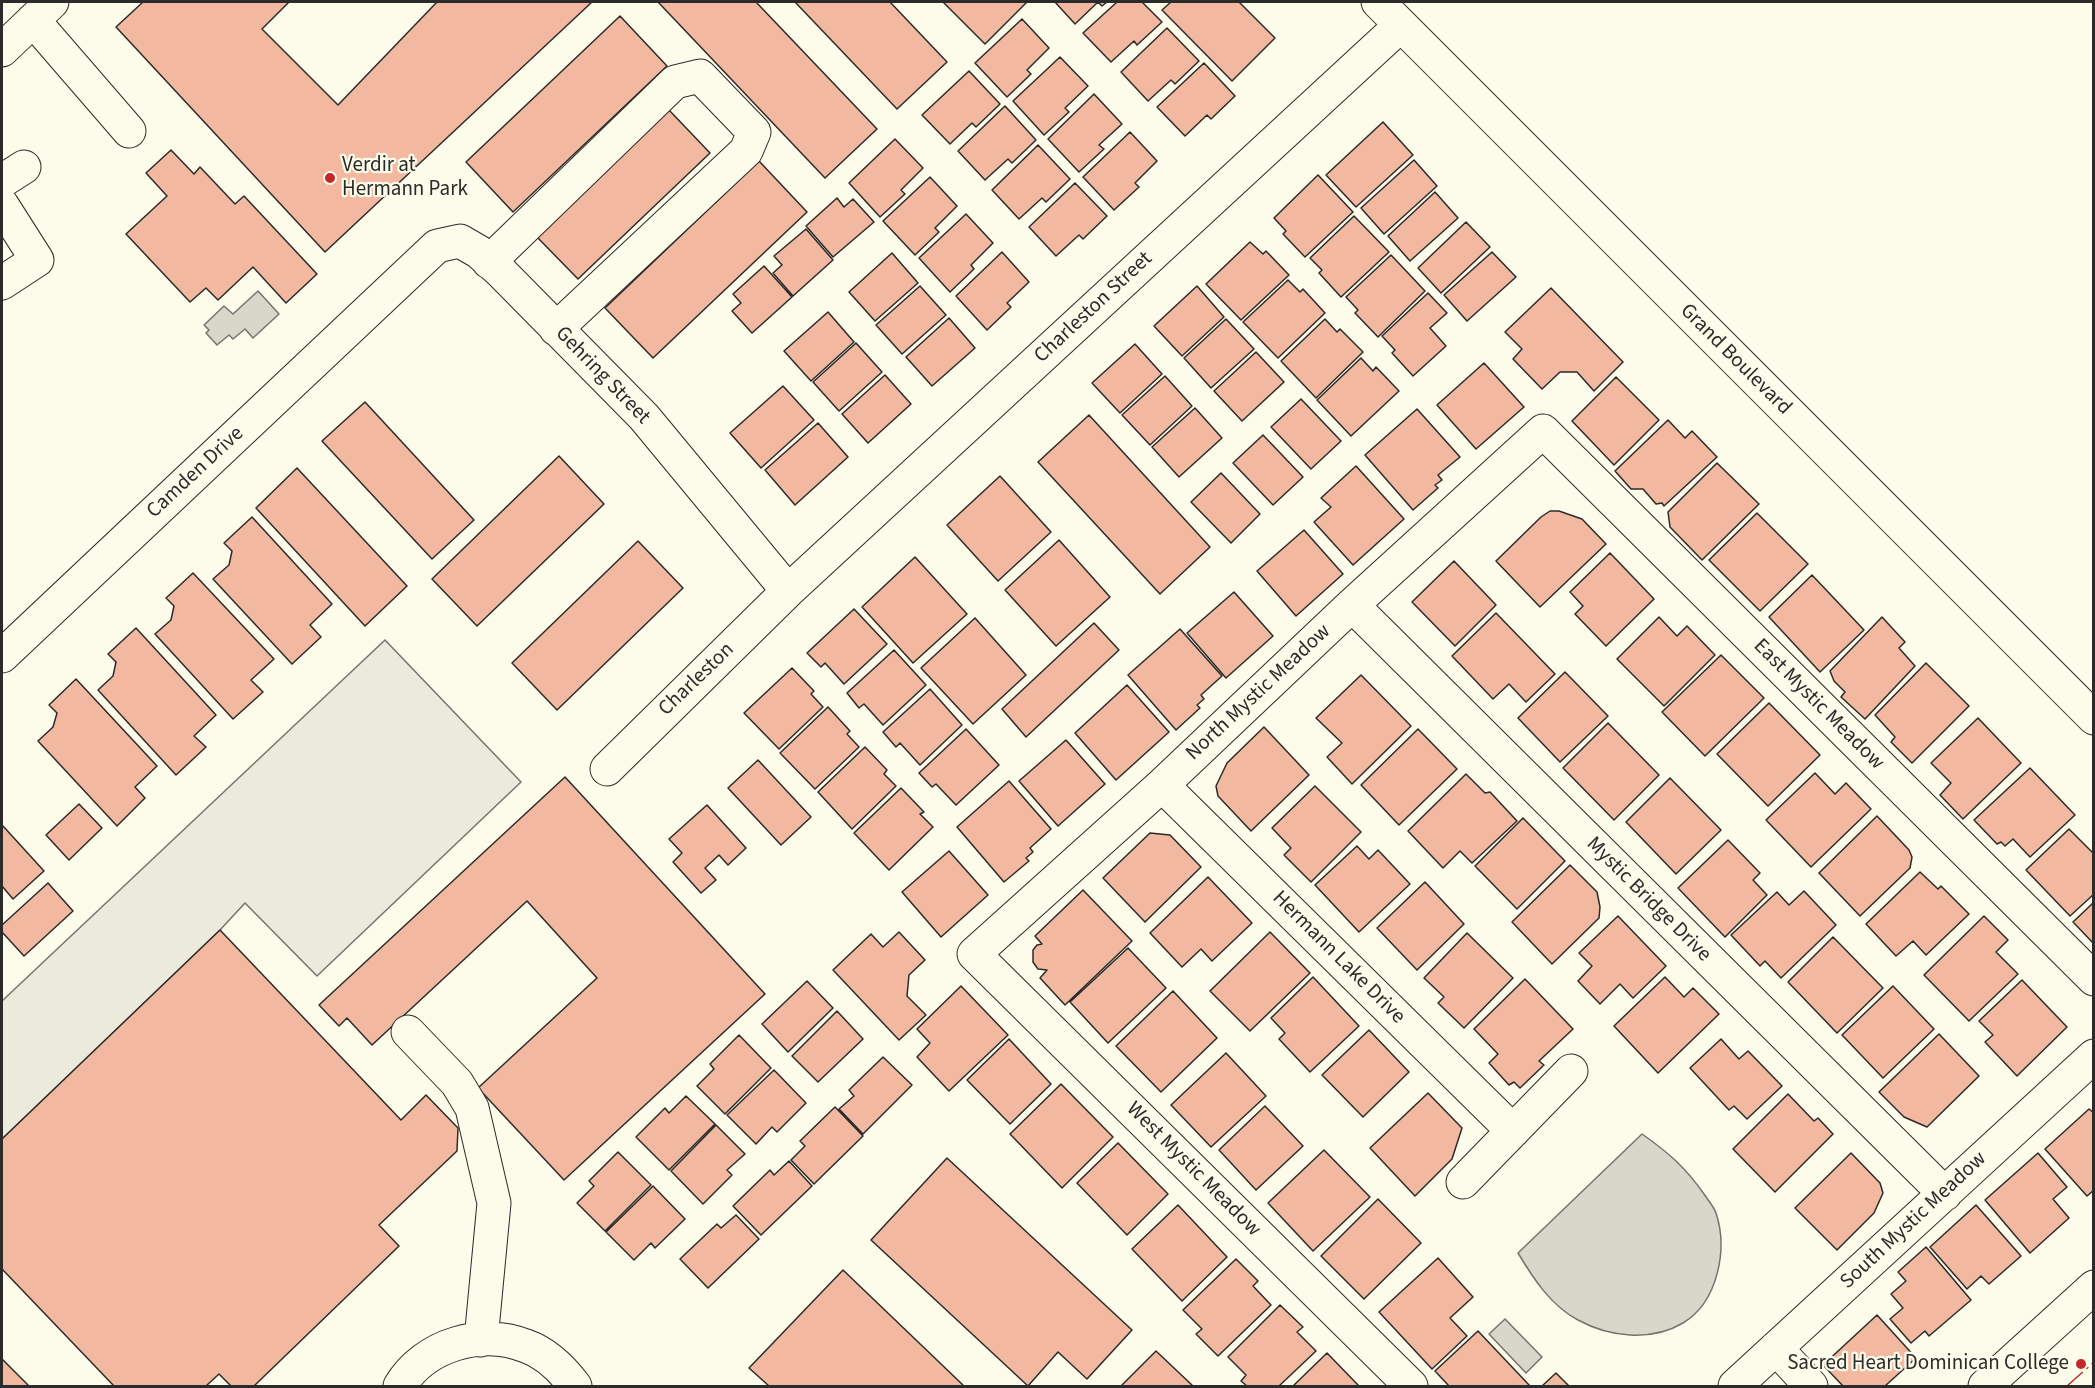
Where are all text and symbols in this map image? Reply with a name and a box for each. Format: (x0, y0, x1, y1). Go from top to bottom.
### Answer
place label: Verdir at Hermann Park (342, 153, 468, 203)
marker: Verdir at Hermann Park (323, 171, 337, 185)
street label: Charleston Street (1030, 247, 1158, 369)
street label: Grand Boulevard (1674, 299, 1796, 421)
street label: Gehring Street (549, 322, 655, 430)
street label: Camden Drive (142, 422, 250, 524)
street label: North Mystic Meadow (1181, 620, 1337, 766)
street label: East Mystic Meadow (1747, 634, 1889, 776)
street label: Charleston (654, 638, 740, 722)
street label: Mystic Bridge Drive (1580, 832, 1716, 968)
street label: Hermann Lake Drive (1266, 886, 1410, 1030)
street label: West Mystic Meadow (1120, 1097, 1266, 1243)
street label: South Mystic Meadow (1836, 1147, 1992, 1295)
place label: Sacred Heart Dominican College (1787, 1351, 2069, 1377)
marker: Sacred Heart Dominican College (2074, 1357, 2088, 1371)

